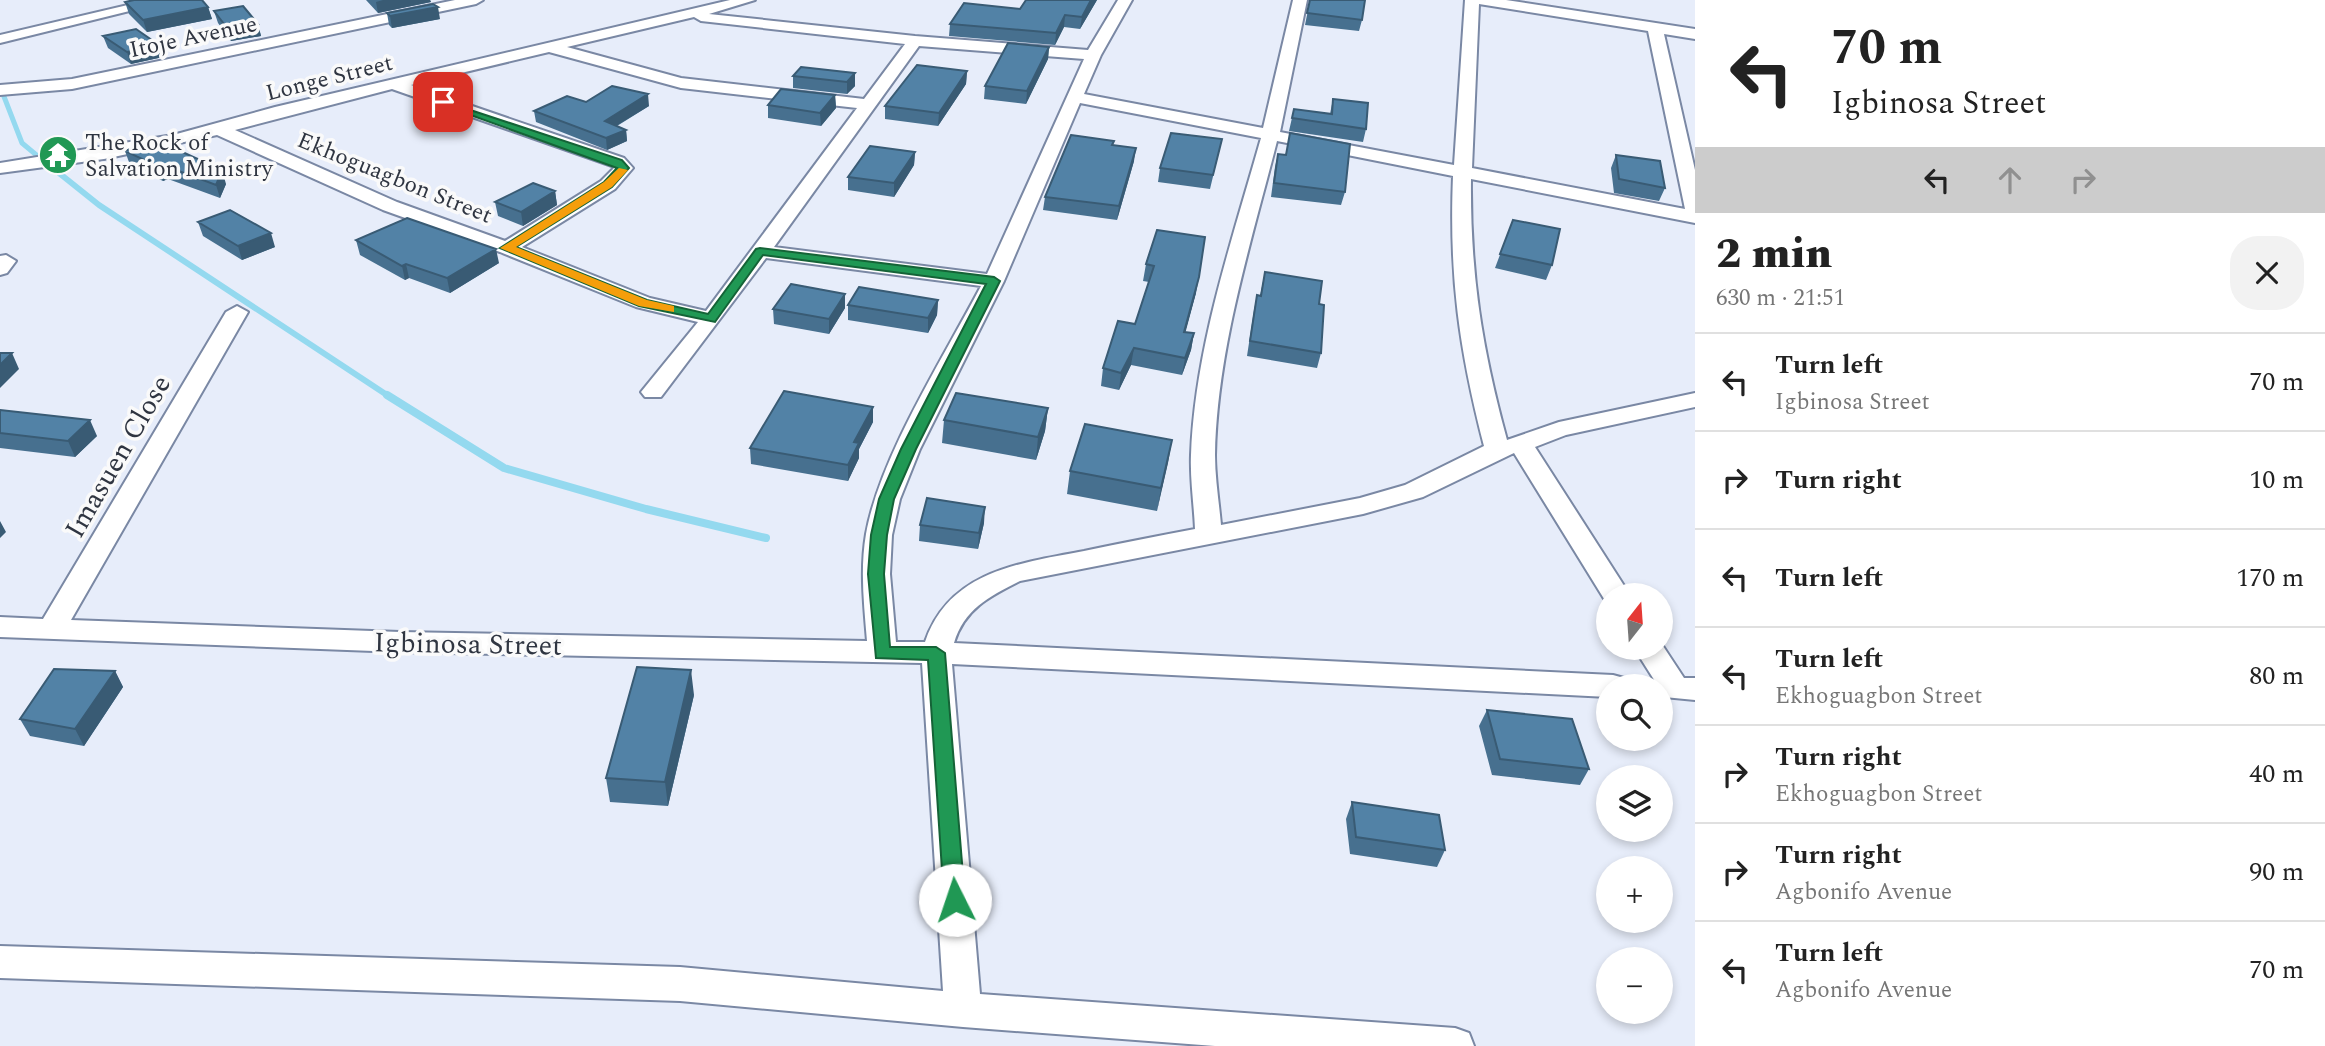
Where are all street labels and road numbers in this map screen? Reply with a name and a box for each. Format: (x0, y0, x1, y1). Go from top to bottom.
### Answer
street label: Itoje Avenue (126, 7, 260, 68)
street label: Longe Street (262, 46, 397, 111)
street label: Ekhoguagbon Street (292, 123, 497, 233)
street label: Imasuen Close (54, 367, 183, 547)
street label: Igbinosa Street (373, 621, 563, 668)

